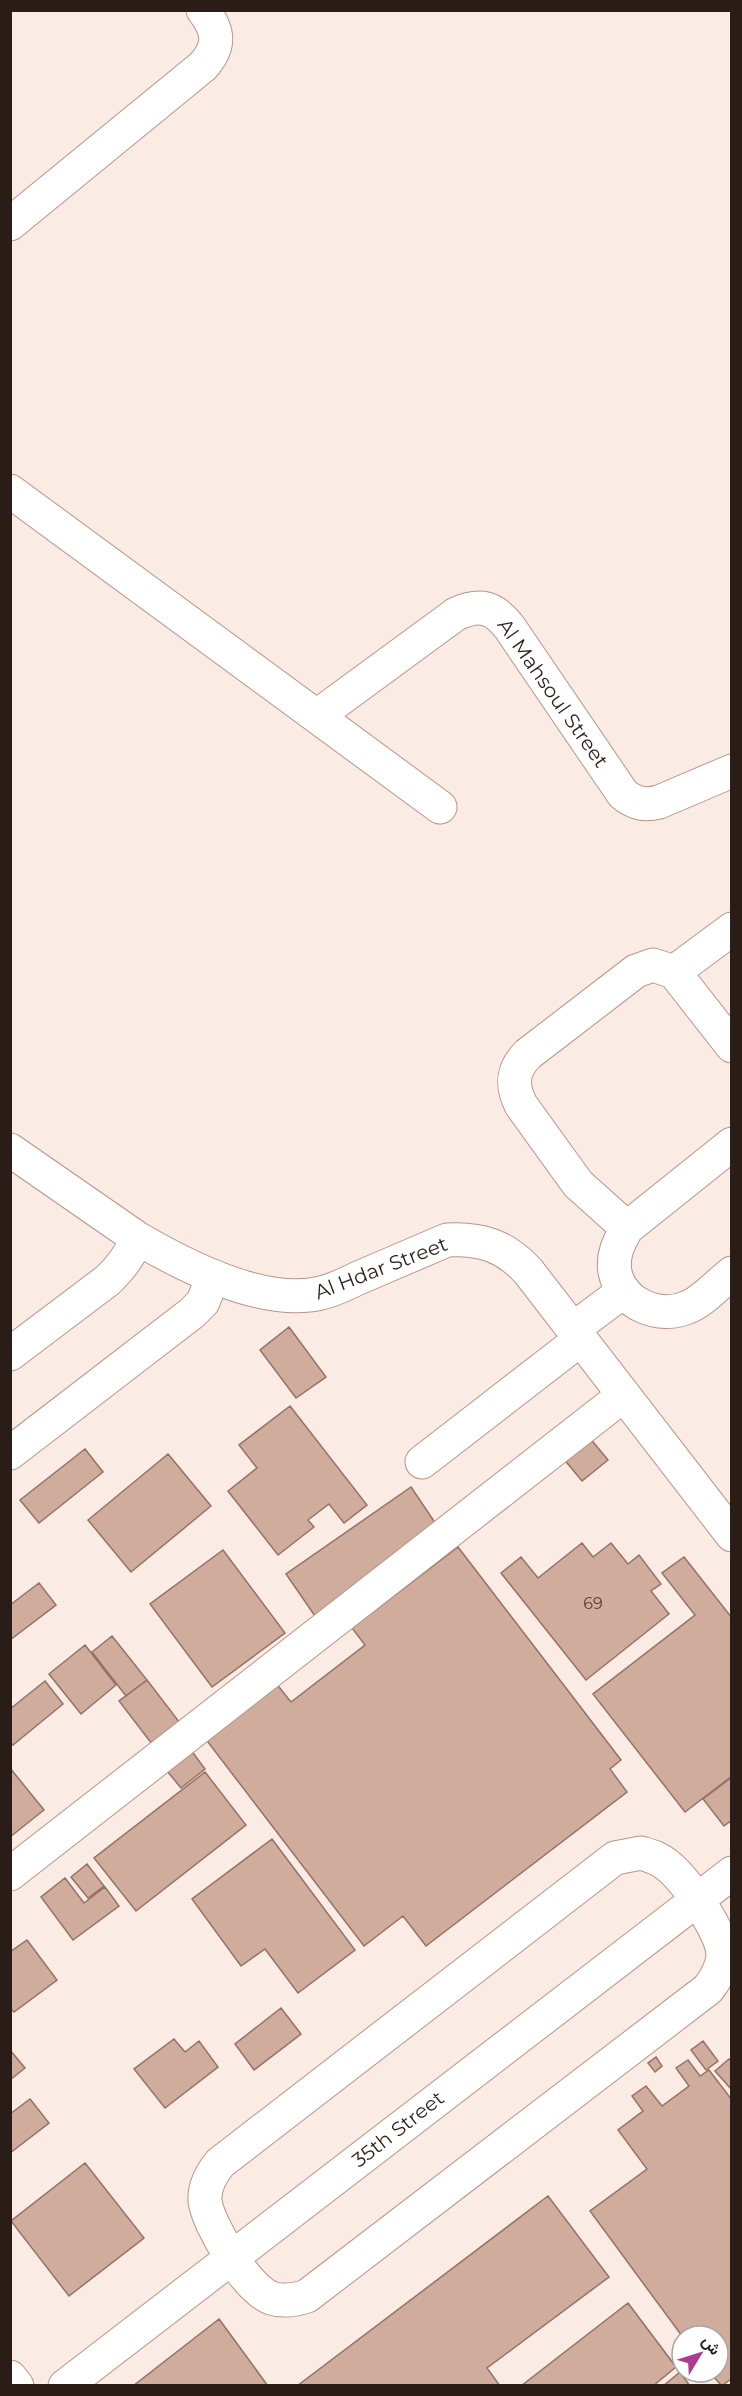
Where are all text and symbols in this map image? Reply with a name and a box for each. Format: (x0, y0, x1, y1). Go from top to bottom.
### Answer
street label: Al Mahsoul Street (493, 614, 613, 772)
street label: Al Hdar Street (311, 1232, 451, 1304)
house number: 69 (583, 1594, 603, 1613)
street label: 35th Street (347, 2086, 449, 2172)
north arrow (670, 2324, 730, 2384)
text: ش (698, 2332, 725, 2359)

